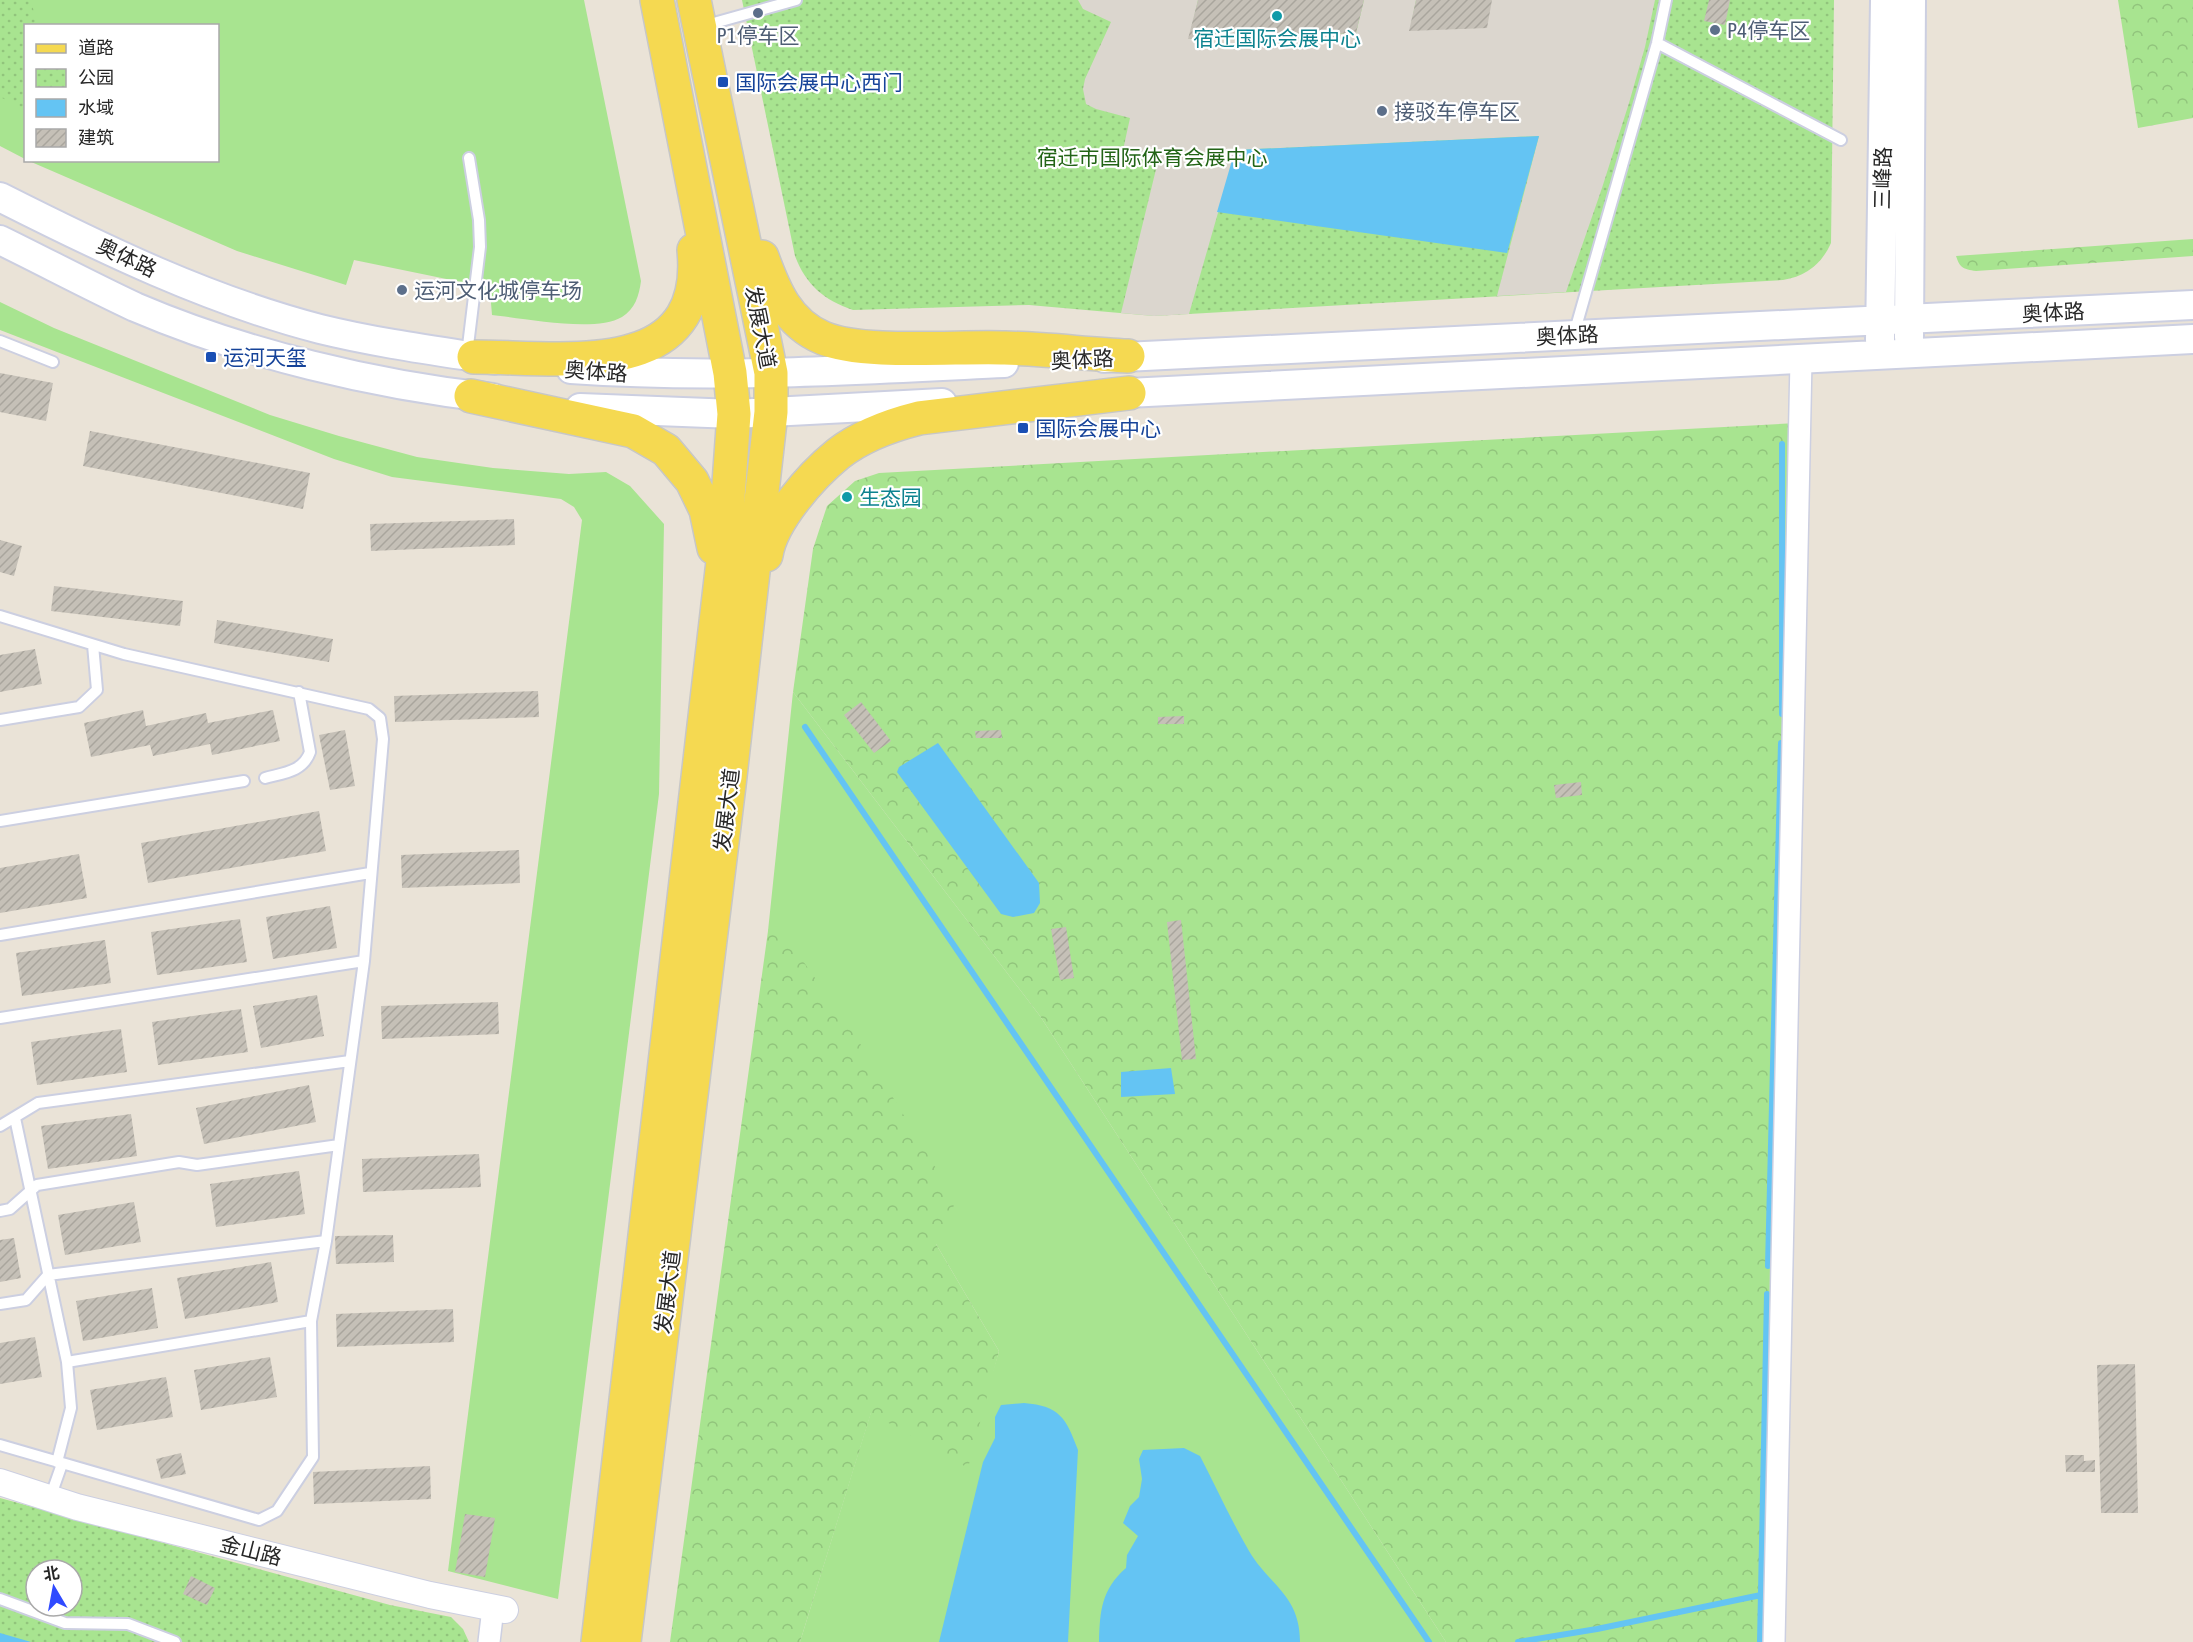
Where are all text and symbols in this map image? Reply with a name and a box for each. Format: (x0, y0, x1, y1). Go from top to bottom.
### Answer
marker: P1停车区 (751, 6, 765, 20)
marker: 宿迁国际会展中心 (1270, 9, 1284, 23)
place label: P4停车区 (1727, 18, 1810, 42)
place label: P1停车区 (716, 23, 800, 47)
marker: P4停车区 (1708, 23, 1722, 37)
legend (24, 24, 219, 162)
place label: 宿迁国际会展中心 (1193, 26, 1361, 50)
text: 道路 (78, 37, 114, 58)
text: 公园 (78, 67, 114, 88)
place label: 国际会展中心西门 (735, 70, 903, 94)
marker: 国际会展中心西门 (716, 75, 730, 89)
text: 水域 (78, 97, 114, 118)
place label: 接驳车停车区 (1394, 99, 1520, 123)
marker: 接驳车停车区 (1375, 104, 1389, 118)
text: 建筑 (78, 127, 114, 148)
park label: 宿迁市国际体育会展中心 (1037, 145, 1268, 169)
street label: 三峰路 (1869, 146, 1895, 210)
street label: 奥体路 (93, 233, 161, 281)
place label: 运河文化城停车场 (414, 278, 582, 302)
marker: 运河文化城停车场 (395, 283, 409, 297)
street label: 发展大道 (741, 283, 781, 371)
street label: 奥体路 (2021, 298, 2085, 326)
street label: 奥体路 (1535, 321, 1599, 349)
place label: 运河天玺 (223, 345, 307, 369)
street label: 奥体路 (1050, 345, 1114, 373)
marker: 运河天玺 (204, 350, 218, 364)
street label: 奥体路 (564, 357, 628, 385)
place label: 国际会展中心 (1035, 416, 1161, 440)
marker: 国际会展中心 (1016, 421, 1030, 435)
place label: 生态园 (859, 485, 922, 509)
marker: 生态园 (840, 490, 854, 504)
street label: 发展大道 (709, 767, 743, 853)
street label: 发展大道 (650, 1249, 684, 1335)
street label: 金山路 (218, 1531, 284, 1569)
north arrow (24, 1558, 84, 1618)
text: 北 (42, 1563, 61, 1583)

